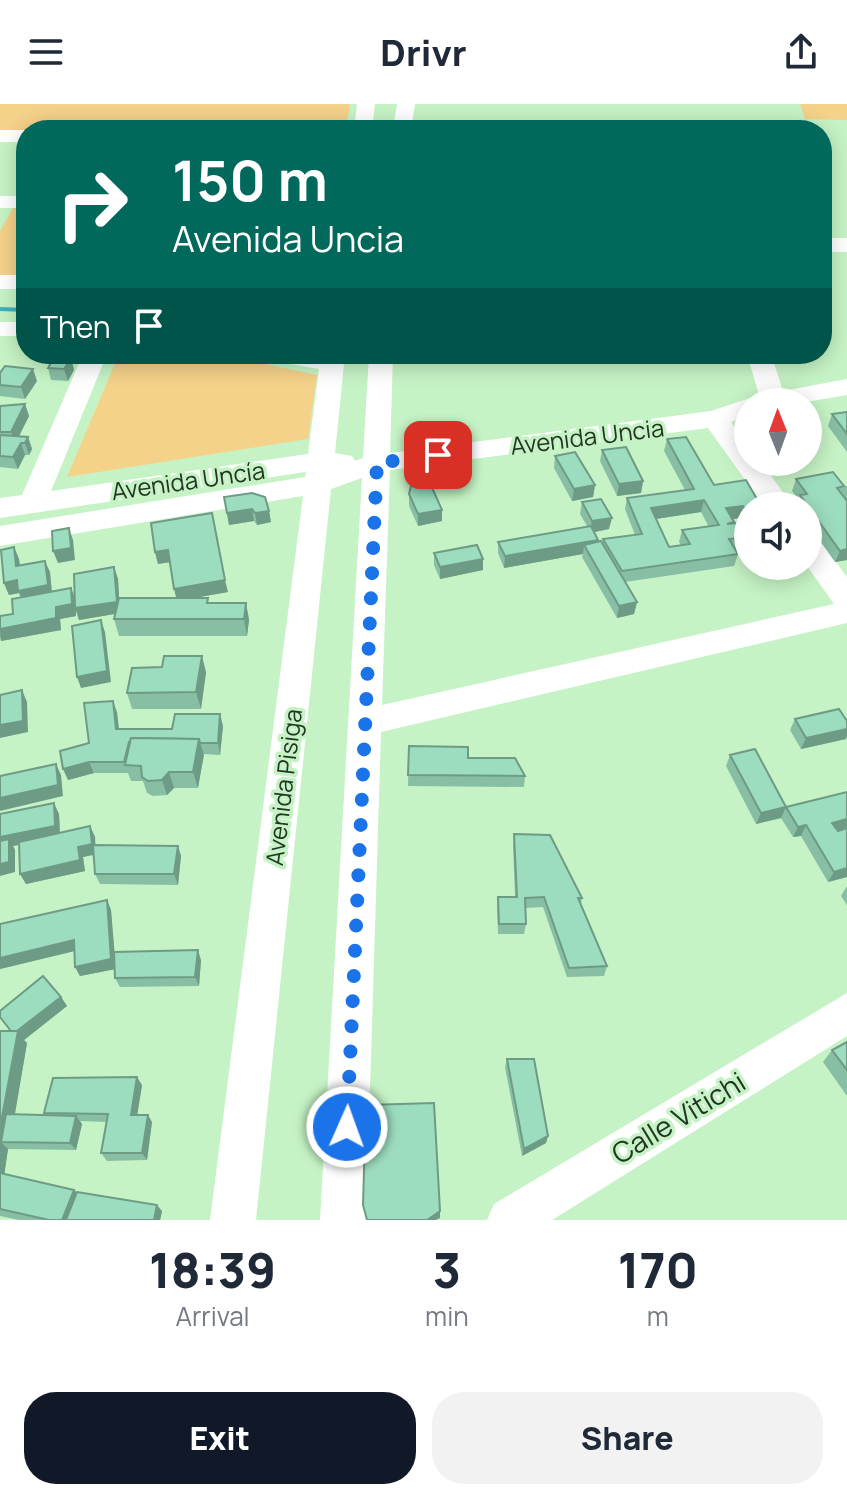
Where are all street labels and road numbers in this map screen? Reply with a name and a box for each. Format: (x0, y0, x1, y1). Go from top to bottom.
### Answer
street label: Avenida Uncia (508, 410, 666, 462)
street label: Avenida Uncía (109, 453, 267, 507)
street label: Avenida Pisiga (257, 707, 309, 867)
street label: Calle Vitichi (604, 1062, 752, 1172)

